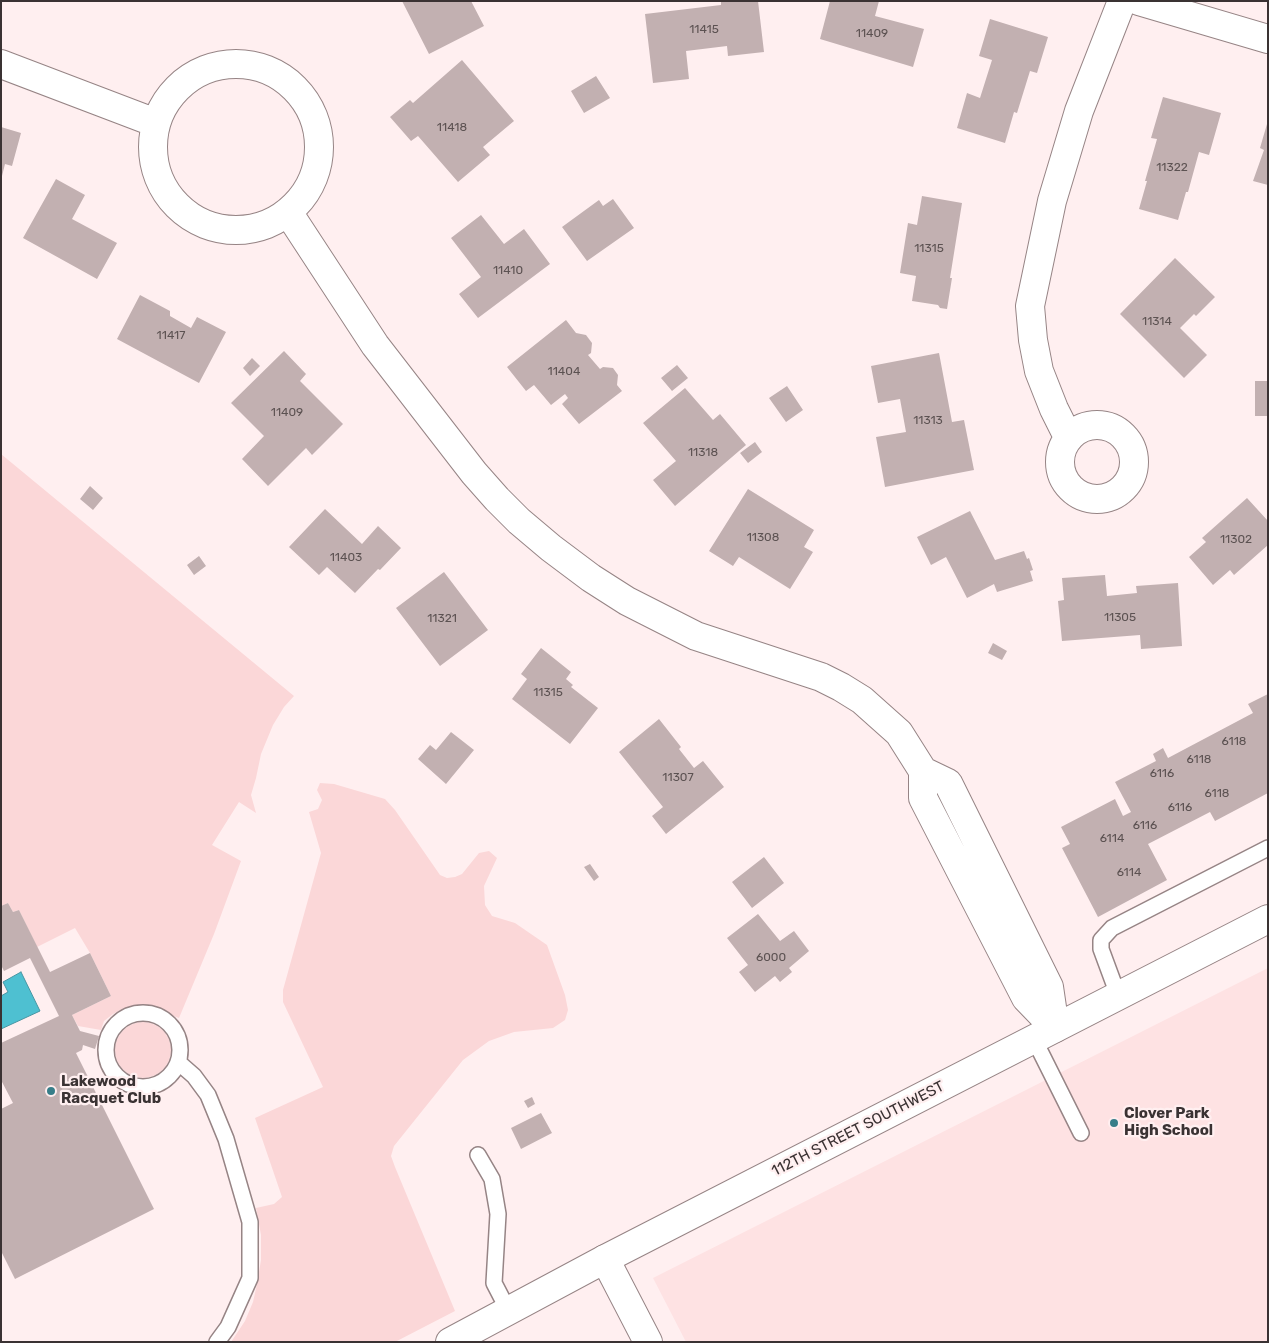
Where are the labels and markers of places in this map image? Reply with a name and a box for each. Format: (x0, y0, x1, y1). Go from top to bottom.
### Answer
place label: Lakewood Racquet Club (61, 1073, 161, 1108)
marker: Lakewood Racquet Club (45, 1085, 57, 1097)
place label: Clover Park High School (1124, 1105, 1213, 1140)
marker: Clover Park High School (1108, 1117, 1120, 1129)

